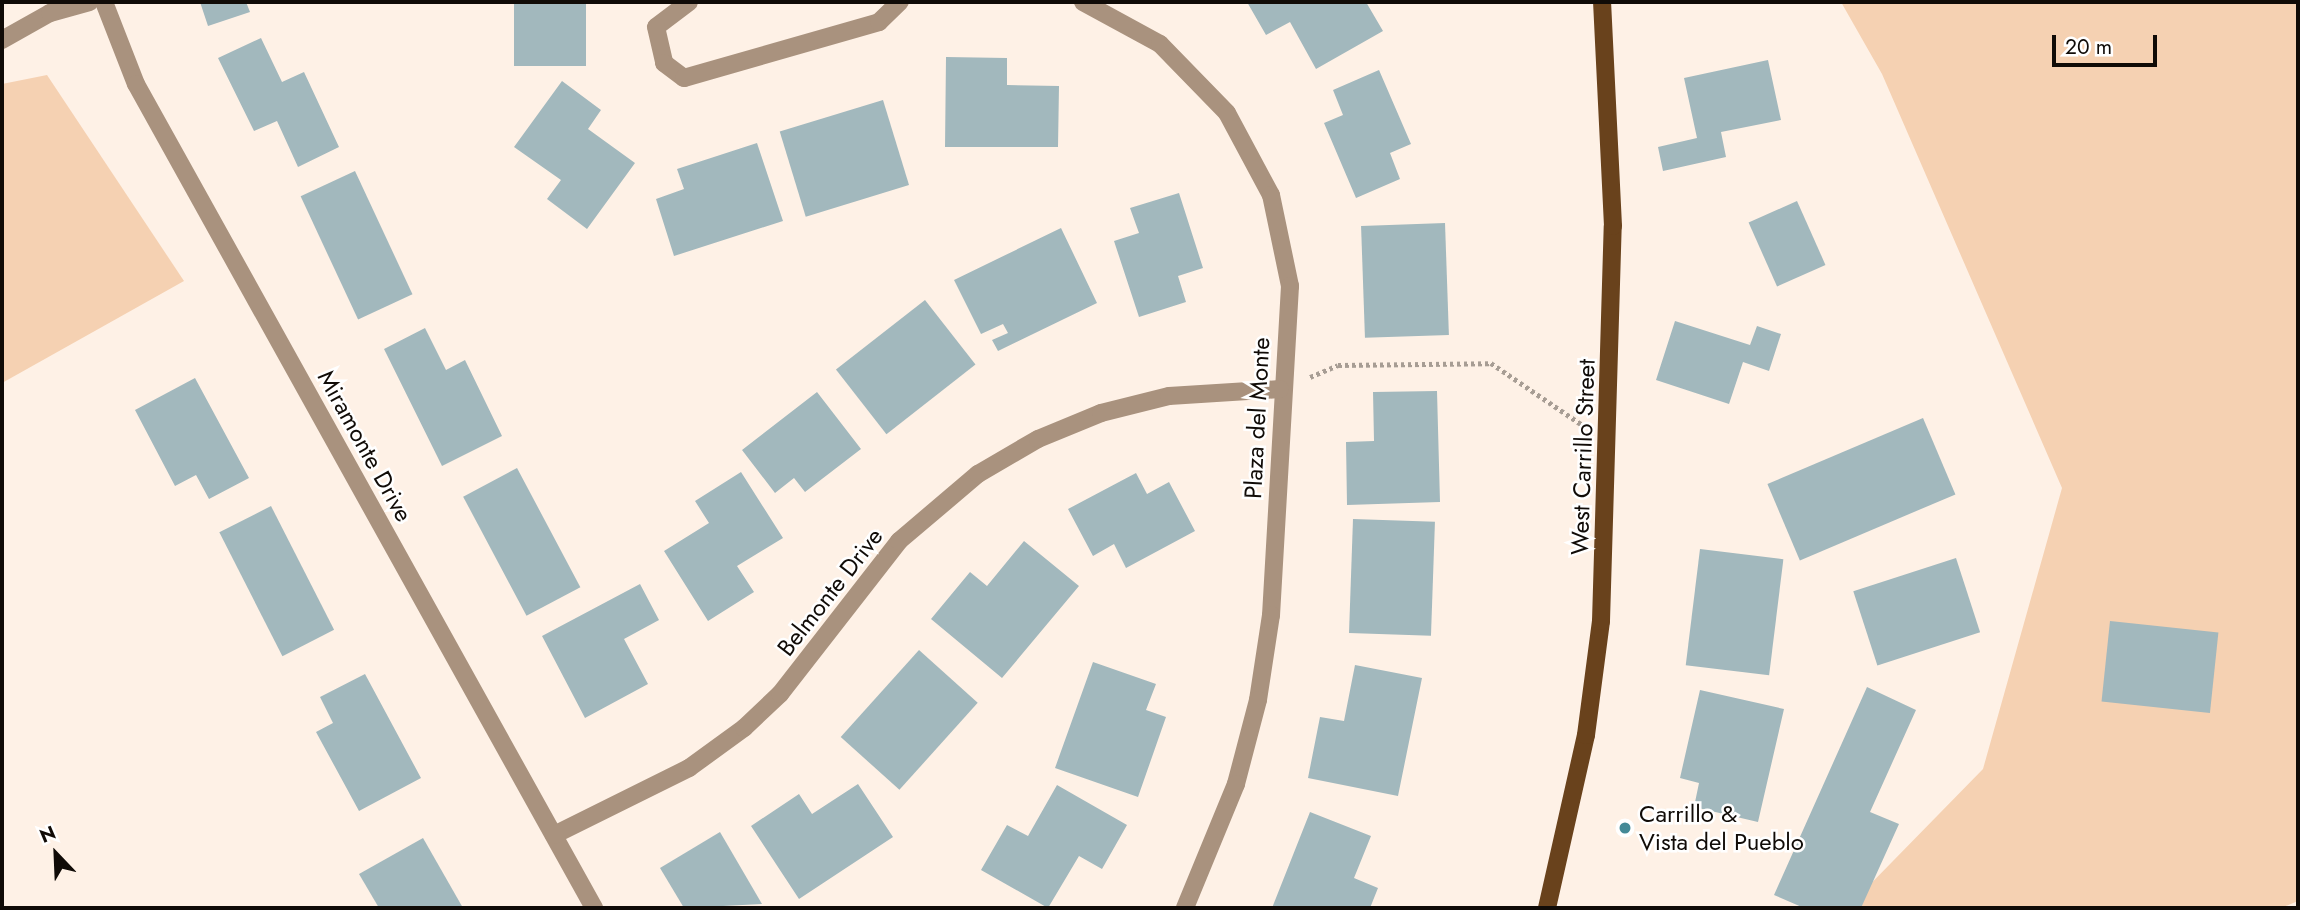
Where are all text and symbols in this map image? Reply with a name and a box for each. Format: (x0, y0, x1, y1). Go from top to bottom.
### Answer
scale bar (2055, 21, 2160, 65)
text: 20 m (2065, 32, 2112, 62)
street label: Plaza del Monte (1238, 336, 1276, 500)
street label: West Carrillo Street (1565, 358, 1601, 556)
street label: Miramonte Drive (312, 365, 418, 527)
street label: Belmonte Drive (771, 522, 889, 662)
place label: Carrillo & Vista del Pueblo (1639, 800, 1804, 856)
north arrow (21, 819, 91, 889)
text: N (35, 819, 60, 850)
marker: Carrillo & Vista del Pueblo (1617, 820, 1633, 836)

